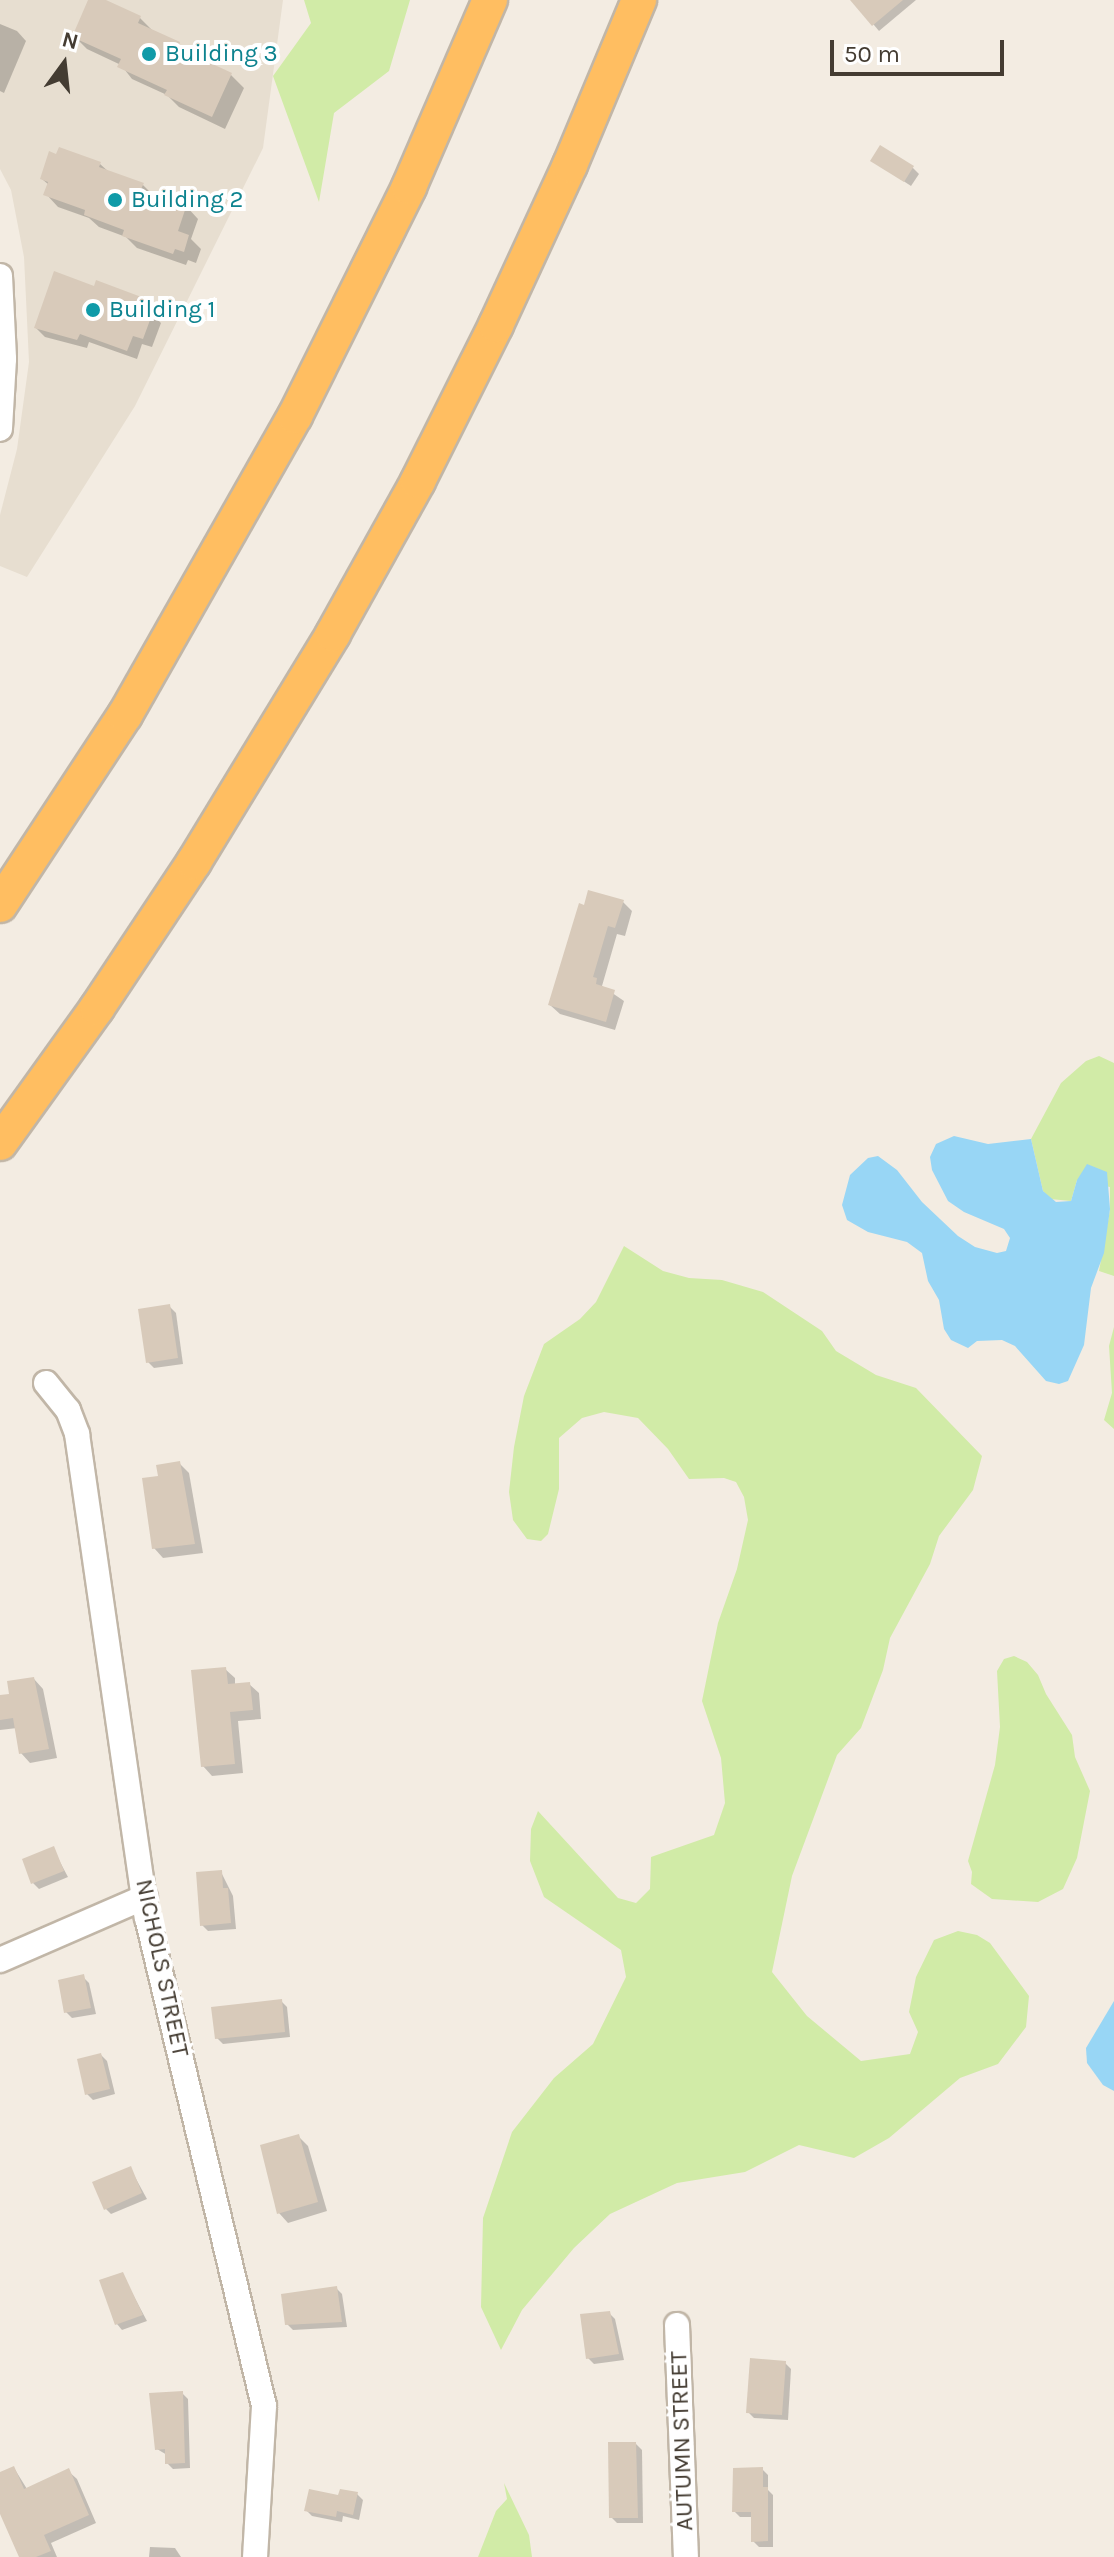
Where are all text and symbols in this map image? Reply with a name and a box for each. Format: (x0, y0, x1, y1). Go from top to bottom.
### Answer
north arrow (24, 24, 104, 104)
scale bar (834, 24, 1008, 74)
text: N (59, 26, 81, 55)
place label: Building 3 (165, 40, 278, 68)
text: 50 m (844, 40, 900, 68)
marker: Building 3 (140, 45, 158, 63)
place label: Building 2 (131, 186, 243, 214)
marker: Building 2 (106, 191, 124, 209)
place label: Building 1 (109, 296, 215, 324)
marker: Building 1 (84, 301, 102, 319)
street label: NICHOLS STREET (129, 1876, 195, 2060)
street label: AUTUMN STREET (664, 2351, 700, 2531)

